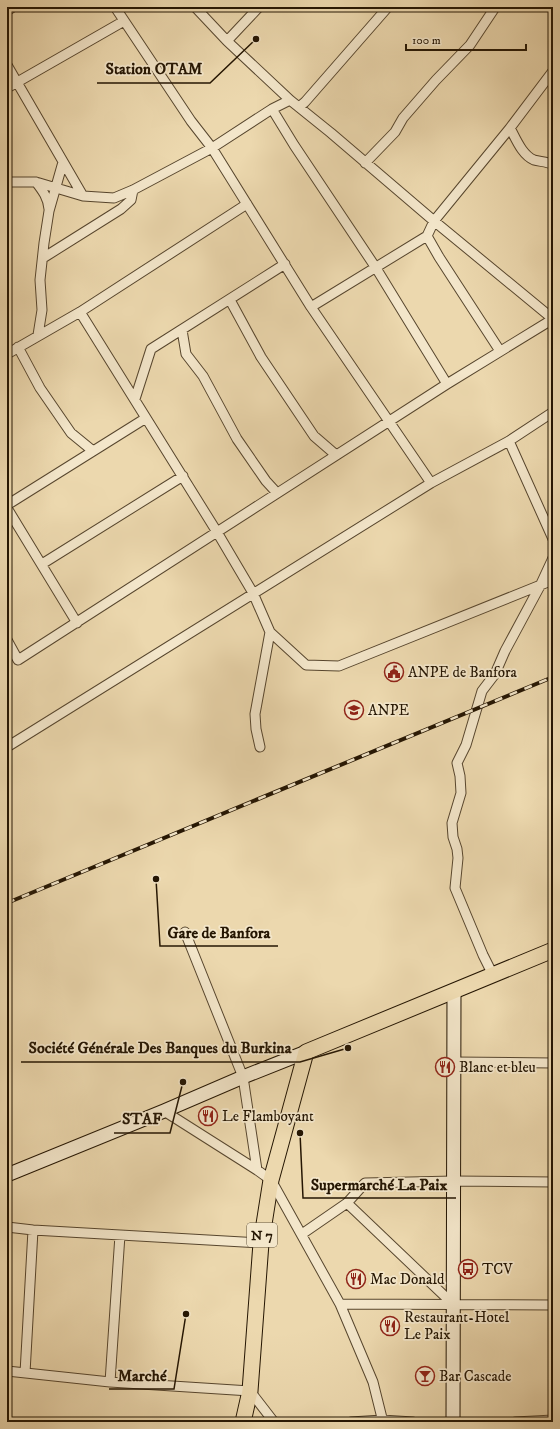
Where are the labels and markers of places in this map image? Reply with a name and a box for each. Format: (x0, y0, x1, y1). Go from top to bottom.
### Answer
callout: Station OTAM (97, 55, 210, 83)
public building icon: ANPE de Banfora (383, 661, 405, 683)
place label: ANPE de Banfora (408, 663, 518, 682)
school or university icon: ANPE (343, 699, 365, 721)
place label: ANPE (368, 701, 410, 720)
callout: Gare de Banfora (160, 918, 278, 946)
callout: Société Générale Des Banques du Burkina (21, 1034, 300, 1062)
restaurant icon: Blanc et bleu (434, 1056, 456, 1078)
place label: Blanc et bleu (459, 1058, 536, 1077)
callout: STAF (114, 1105, 170, 1133)
restaurant icon: Le Flamboyant (197, 1105, 219, 1127)
place label: Le Flamboyant (222, 1107, 314, 1126)
callout: Supermarché La Paix (303, 1170, 456, 1198)
bus stop icon: TCV (457, 1258, 479, 1280)
place label: TCV (482, 1260, 513, 1279)
restaurant icon: Mac Donald (345, 1268, 367, 1290)
place label: Mac Donald (370, 1270, 445, 1289)
place label: Restaurant-Hotel Le Paix (404, 1308, 510, 1344)
restaurant icon: Restaurant-Hotel Le Paix (379, 1315, 401, 1337)
callout: Marché (109, 1361, 174, 1389)
bar icon: Bar Cascade (414, 1365, 436, 1387)
place label: Bar Cascade (439, 1367, 512, 1386)

